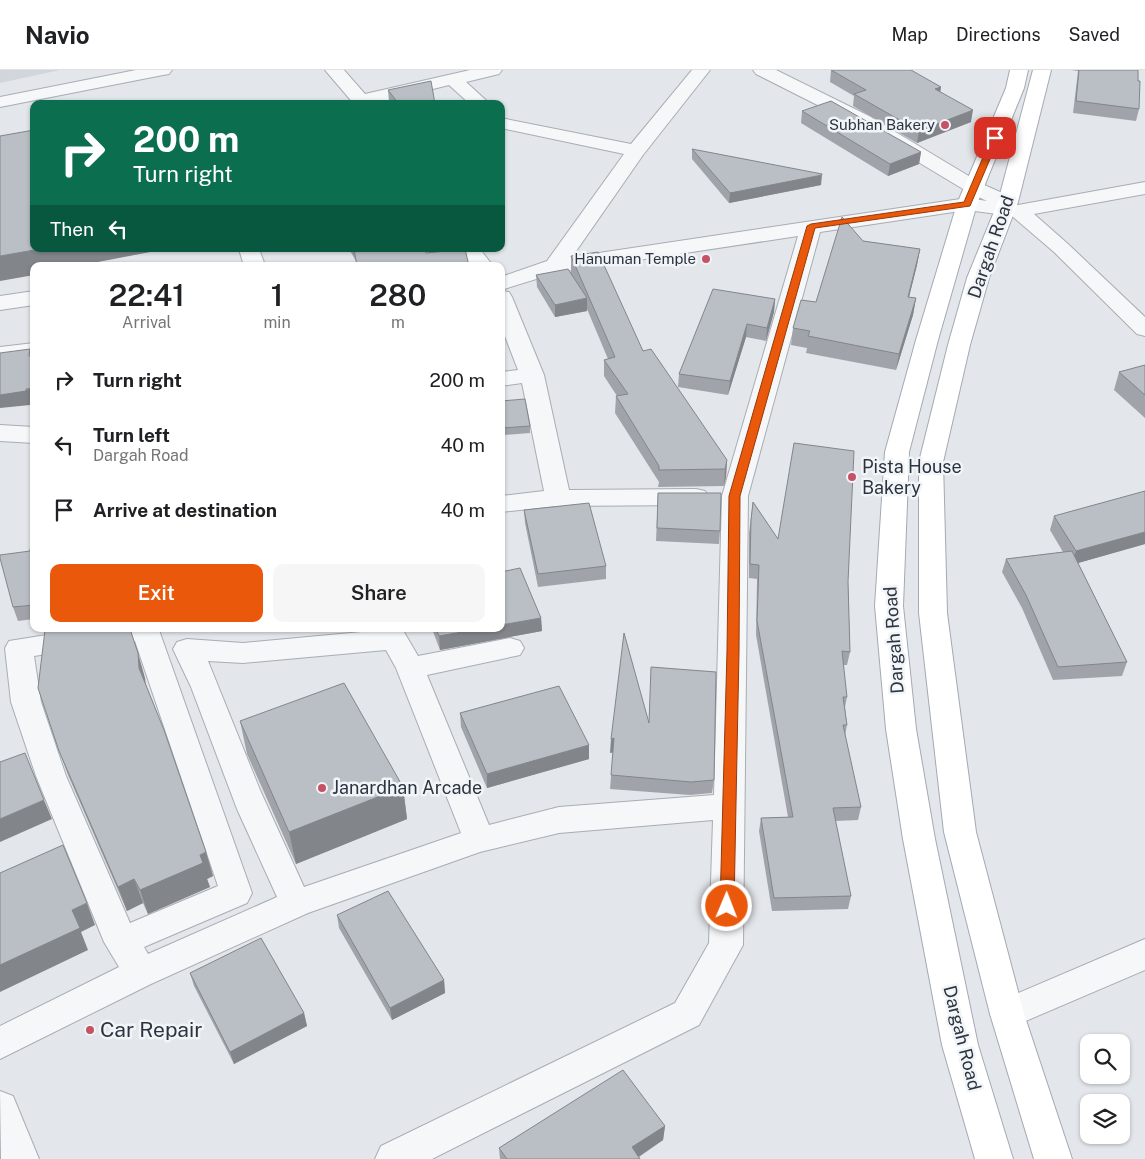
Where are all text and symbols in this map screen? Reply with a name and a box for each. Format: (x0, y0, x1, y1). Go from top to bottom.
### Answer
text: Navio (25, 21, 90, 49)
text: Map (891, 24, 928, 45)
text: Directions (956, 24, 1041, 45)
text: Saved (1069, 24, 1120, 45)
place label: Subhan Bakery (829, 116, 935, 133)
pin (974, 117, 1016, 159)
text: 200 m (133, 119, 239, 160)
marker: Subhan Bakery (939, 119, 951, 131)
icon: right (50, 120, 115, 185)
icon: arrive (981, 124, 1009, 152)
text: Turn right (133, 161, 233, 187)
street label: Dargah Road (963, 193, 1018, 301)
icon: left (104, 215, 132, 243)
text: Then (50, 218, 94, 240)
place label: Hanuman Temple (574, 250, 696, 267)
marker: Hanuman Temple (700, 253, 712, 265)
text: 22:41 (109, 277, 185, 313)
text: 1 (271, 277, 283, 313)
text: 280 (369, 277, 426, 313)
text: Arrival (122, 313, 171, 332)
text: min (264, 313, 291, 332)
text: m (391, 313, 405, 332)
icon: right (50, 366, 78, 394)
text: Turn right (93, 369, 182, 391)
text: 200 m (429, 369, 485, 391)
text: Turn left (93, 424, 170, 446)
icon: left (50, 431, 78, 459)
text: 40 m (440, 434, 485, 456)
text: Dargah Road (93, 446, 189, 465)
place label: Pista House Bakery (862, 456, 962, 498)
marker: Pista House Bakery (846, 471, 858, 483)
icon: arrive (50, 496, 78, 524)
text: Arrive at destination (93, 499, 277, 521)
text: 40 m (440, 499, 485, 521)
button: Exit (50, 564, 263, 622)
button: Share (273, 564, 485, 622)
street label: Dargah Road (879, 586, 908, 694)
place label: Janardhan Arcade (332, 777, 482, 798)
marker: Janardhan Arcade (316, 782, 328, 794)
position arrow (700, 879, 752, 931)
street label: Dargah Road (939, 983, 986, 1093)
place label: Car Repair (100, 1017, 203, 1042)
marker: Car Repair (84, 1024, 96, 1036)
map controls (1080, 1034, 1130, 1144)
button: search (1080, 1034, 1130, 1084)
button: layers (1080, 1094, 1130, 1144)

